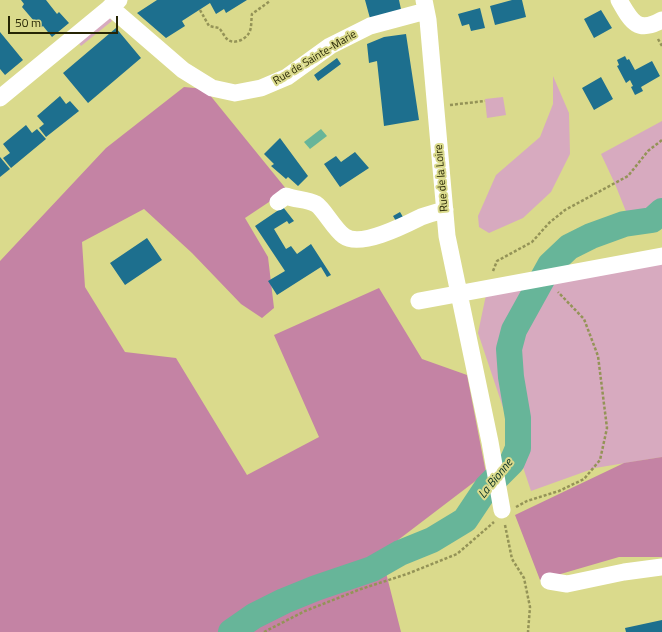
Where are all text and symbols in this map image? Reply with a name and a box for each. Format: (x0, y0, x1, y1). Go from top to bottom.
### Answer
scale bar (10, 8, 120, 34)
text: 50 m (15, 13, 41, 32)
street label: Rue de Sainte-Marie (271, 28, 359, 88)
street label: Rue de la Loire (432, 144, 452, 212)
water label: La Bionne (476, 456, 516, 502)

